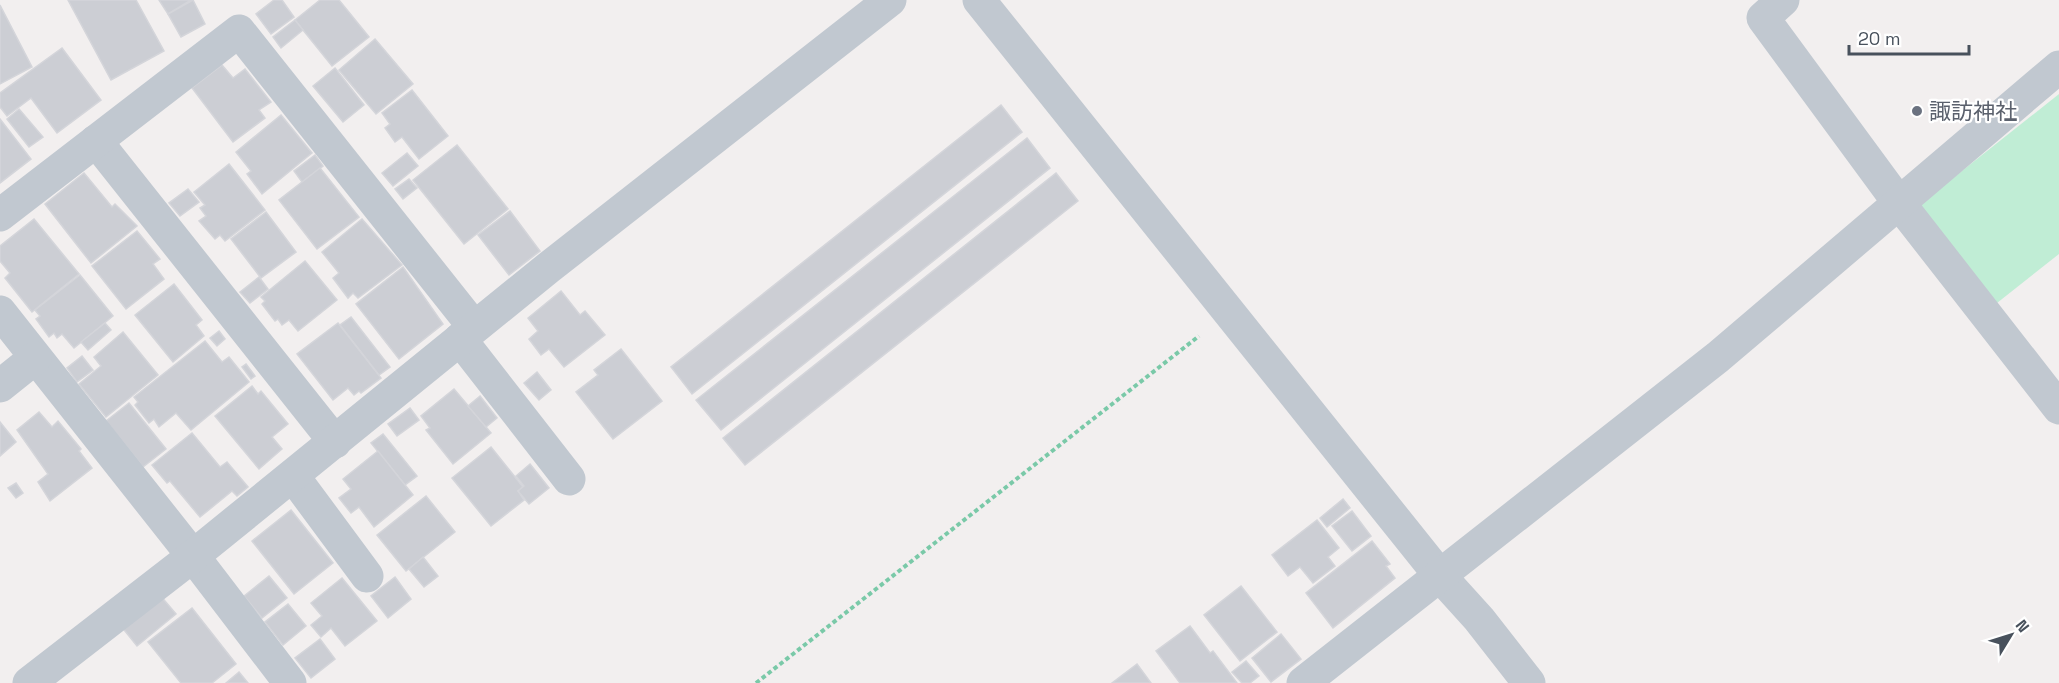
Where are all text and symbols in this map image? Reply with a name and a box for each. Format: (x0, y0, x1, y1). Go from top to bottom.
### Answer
scale bar (1849, 18, 1969, 56)
text: 20 m (1858, 27, 1901, 50)
place label: 諏訪神社 (1929, 97, 2017, 125)
marker: 諏訪神社 (1910, 104, 1924, 118)
north arrow (1981, 605, 2041, 665)
text: N (2011, 615, 2034, 637)

